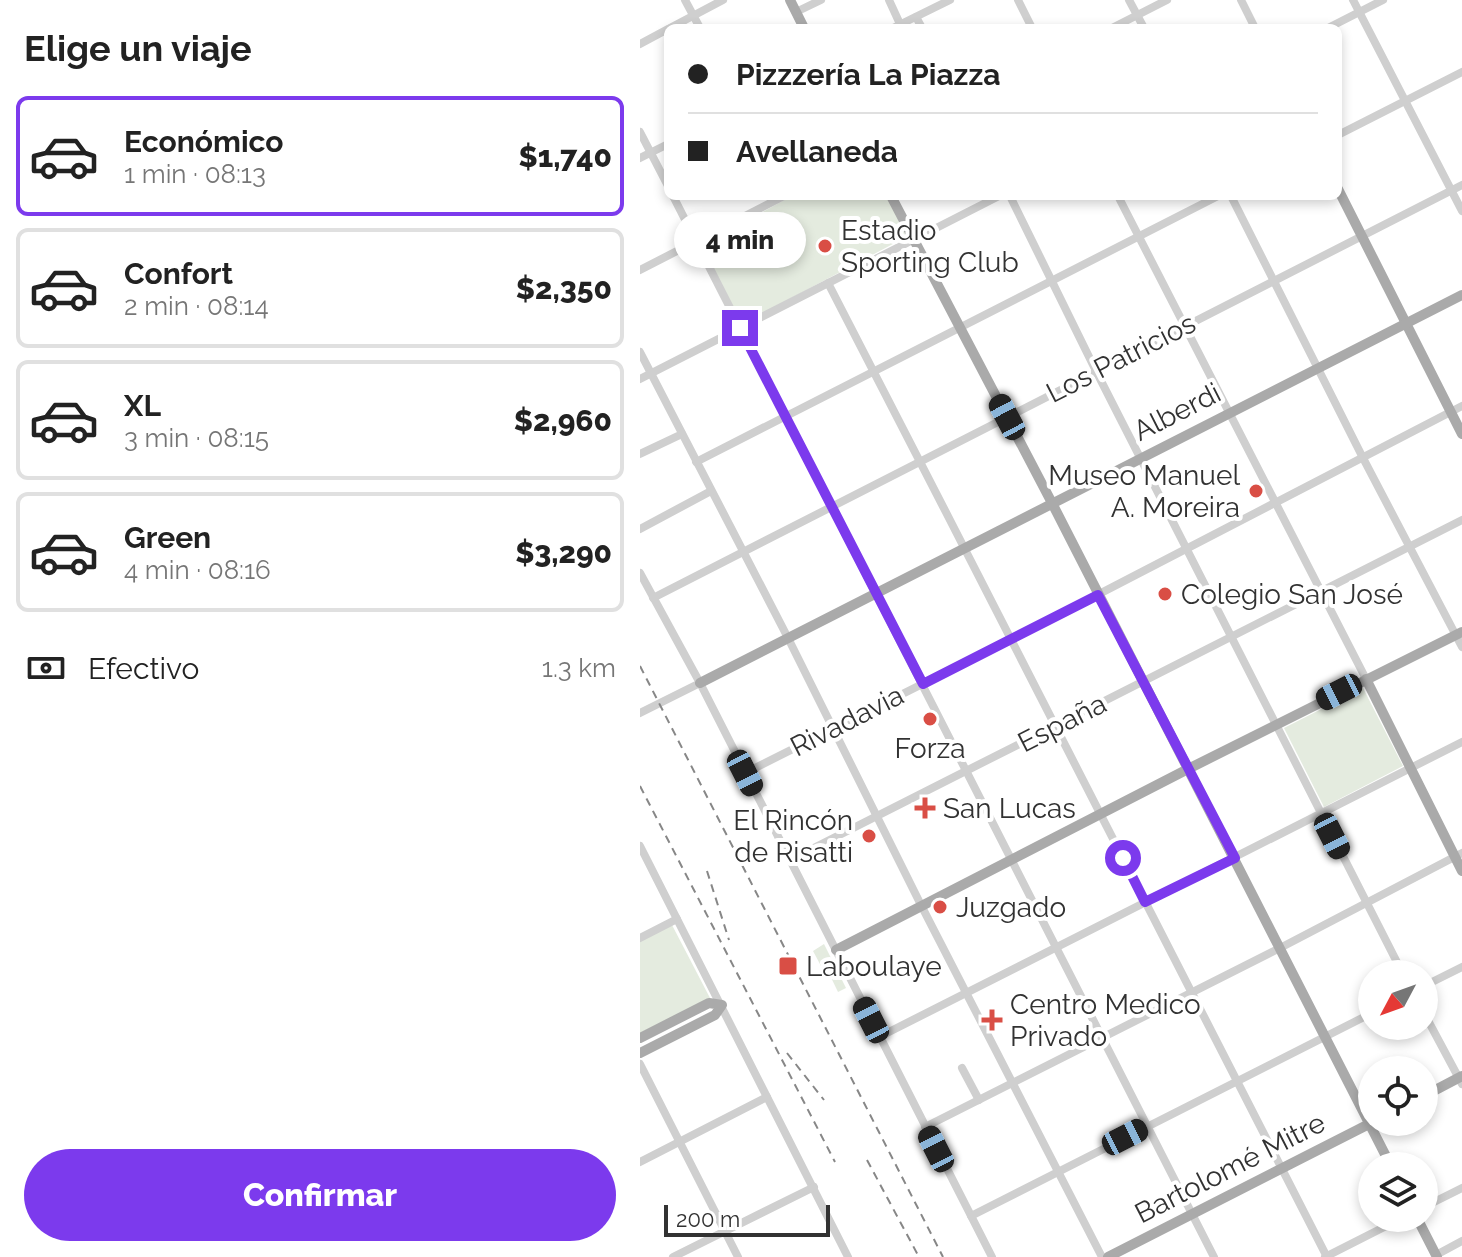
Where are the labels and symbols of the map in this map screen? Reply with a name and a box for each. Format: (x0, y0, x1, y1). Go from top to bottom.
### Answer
callout: 4 min (674, 212, 806, 268)
place label: Estadio Sporting Club (841, 214, 1019, 279)
marker: Estadio Sporting Club (816, 237, 834, 255)
street label: Los Patricios (1041, 306, 1201, 410)
route end (722, 310, 758, 346)
street label: Alberdi (1128, 376, 1226, 448)
car (985, 390, 1029, 444)
place label: Museo Manuel A. Moreira (1048, 459, 1240, 524)
marker: Museo Manuel A. Moreira (1247, 482, 1265, 500)
place label: Colegio San José (1181, 578, 1403, 611)
marker: Colegio San José (1156, 585, 1174, 603)
car (1312, 670, 1366, 714)
street label: Rivadavia (785, 678, 909, 764)
street label: España (1012, 687, 1112, 759)
marker: Forza (921, 710, 939, 728)
place label: Forza (894, 732, 966, 765)
car (723, 746, 767, 800)
place label: San Lucas (943, 792, 1076, 825)
marker: San Lucas (914, 797, 936, 819)
place label: El Rincón de Risatti (733, 804, 853, 869)
car (1310, 809, 1354, 863)
marker: El Rincón de Risatti (860, 827, 878, 845)
route start (1105, 840, 1141, 876)
place label: Juzgado (956, 891, 1066, 924)
marker: Juzgado (931, 898, 949, 916)
place label: Laboulaye (806, 950, 942, 983)
marker: Laboulaye (777, 955, 799, 977)
north arrow (1358, 960, 1438, 1040)
place label: Centro Medico Privado (1010, 988, 1201, 1053)
car (849, 993, 893, 1047)
marker: Centro Medico Privado (981, 1009, 1003, 1031)
street label: Bartolomé Mitre (1129, 1106, 1331, 1230)
car (1098, 1115, 1152, 1159)
car (914, 1122, 958, 1176)
scale bar (664, 1201, 830, 1237)

